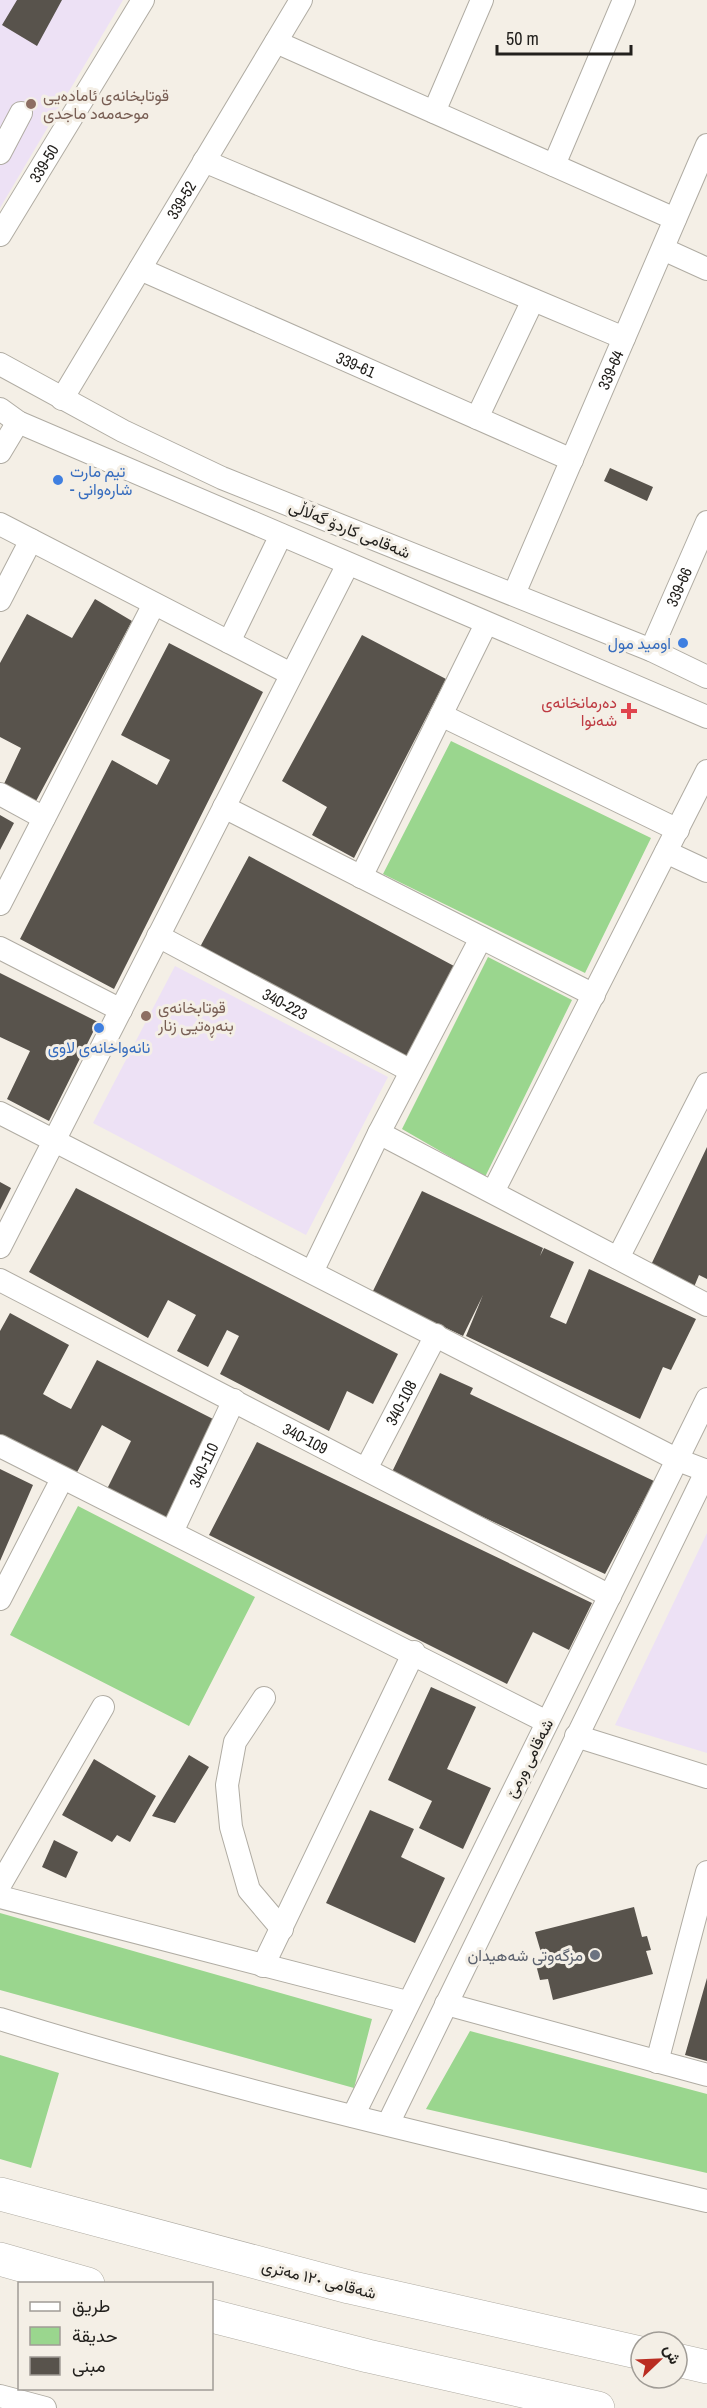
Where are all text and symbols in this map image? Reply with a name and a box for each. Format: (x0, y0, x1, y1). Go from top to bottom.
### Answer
scale bar (497, 18, 630, 56)
text: 50 m (506, 26, 539, 51)
place label: قوتابخانەی ئامادەیی موحەمەد ماجدی (43, 84, 169, 124)
marker: قوتابخانەی ئامادەیی موحەمەد ماجدی (24, 97, 38, 111)
street label: 339-50 (24, 140, 64, 186)
street label: 339-52 (161, 177, 201, 223)
street label: 339-61 (333, 346, 380, 383)
street label: 339-64 (592, 347, 629, 393)
place label: تیم مارت - شارەوانی (70, 460, 132, 500)
marker: تیم مارت - شارەوانی (51, 473, 65, 487)
street label: شەقامی کاردۆ گەڵاڵی (286, 495, 414, 563)
street label: 339-66 (660, 564, 697, 610)
place label: اوميد مول (608, 632, 671, 654)
marker: اوميد مول (676, 636, 690, 650)
place label: دەرمانخانەی شەنوا (541, 691, 617, 731)
marker: دەرمانخانەی شەنوا (622, 704, 636, 718)
street label: 340-223 (259, 983, 311, 1025)
place label: قوتابخانەی بنەڕەتیی زنار (157, 996, 234, 1038)
marker: قوتابخانەی بنەڕەتیی زنار (139, 1009, 153, 1023)
marker: نانەواخانەی لاوی (92, 1021, 106, 1035)
place label: نانەواخانەی لاوی (48, 1036, 150, 1058)
street label: 340-108 (380, 1376, 422, 1429)
street label: 340-109 (279, 1417, 332, 1459)
street label: 340-110 (183, 1439, 223, 1491)
street label: شەقامی ورمێ (500, 1715, 558, 1801)
place label: مزگەوتی شەهیدان (467, 1944, 583, 1966)
marker: مزگەوتی شەهیدان (588, 1948, 602, 1962)
street label: شەقامی ١٢٠ مەتری (259, 2254, 379, 2304)
legend (18, 2282, 213, 2390)
text: طريق (72, 2293, 110, 2318)
text: حديقة (72, 2323, 118, 2348)
north arrow (629, 2330, 689, 2390)
text: ش (659, 2341, 687, 2367)
text: مبنى (72, 2353, 106, 2378)

